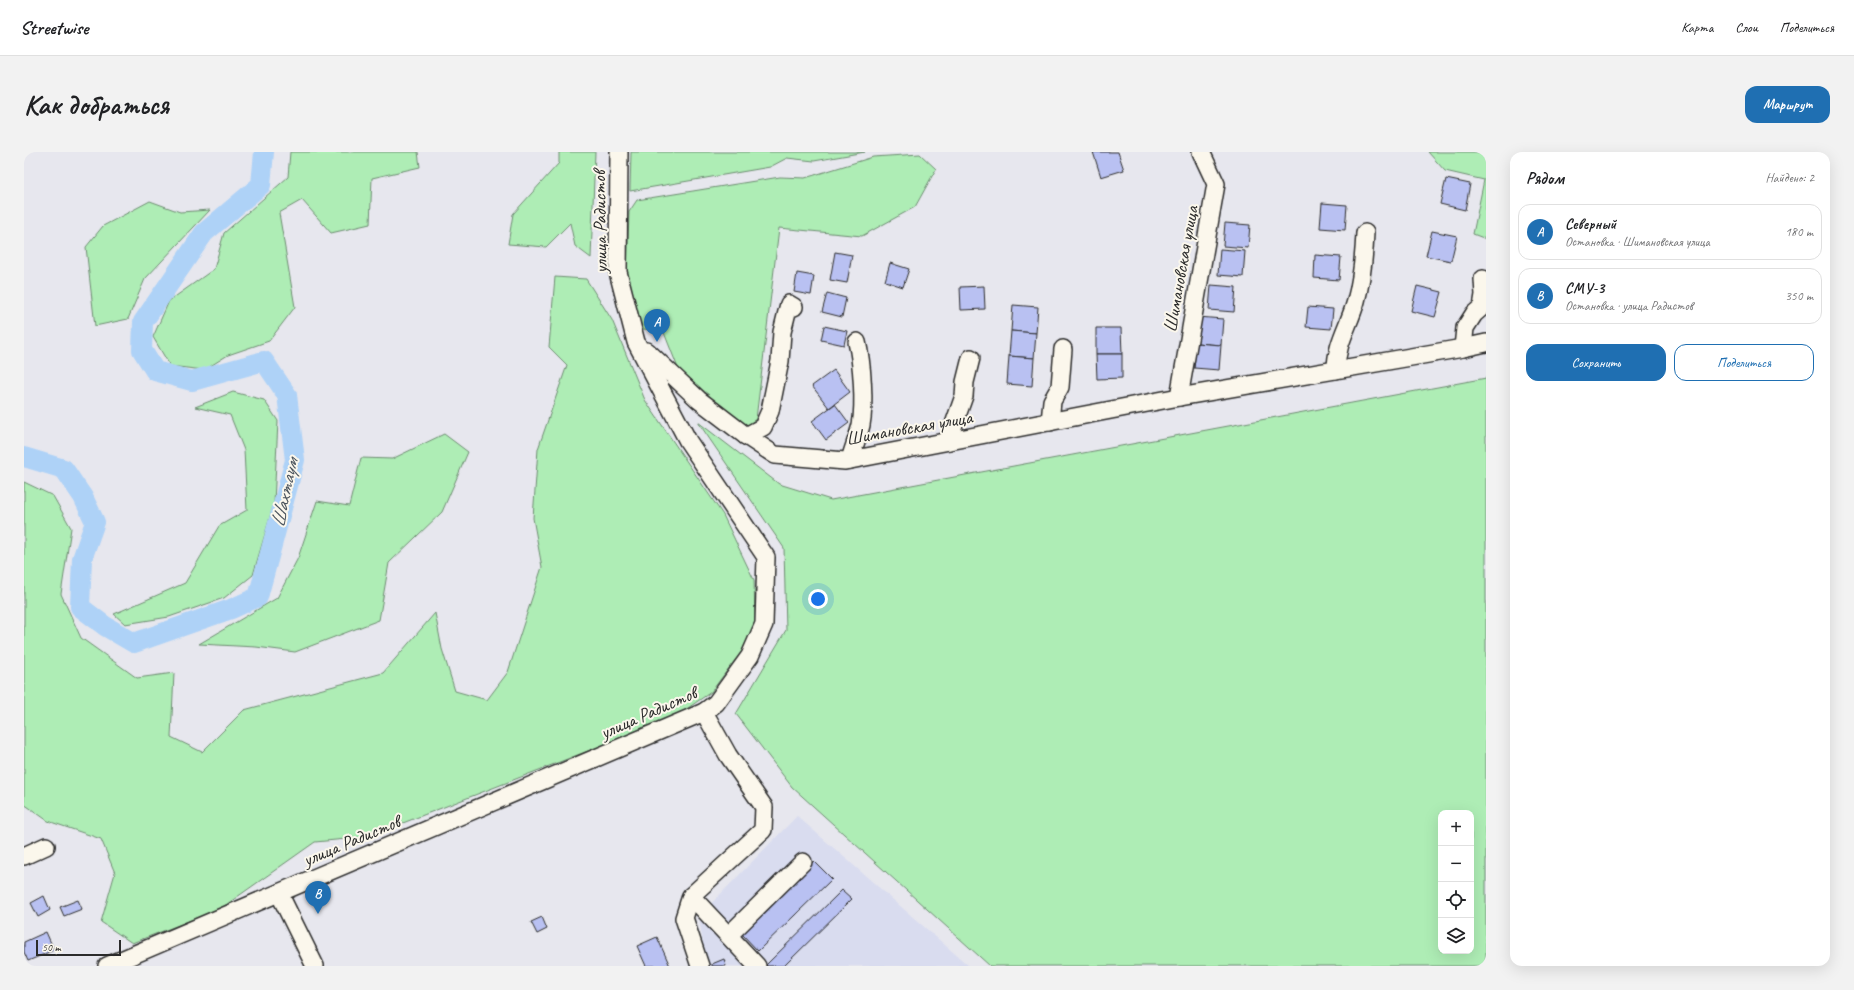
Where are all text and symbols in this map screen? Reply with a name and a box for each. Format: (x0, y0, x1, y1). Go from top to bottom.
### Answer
text: Streetwise (20, 16, 88, 40)
text: Карта (1681, 19, 1713, 36)
text: Слои (1735, 19, 1758, 36)
text: Поделиться (1780, 19, 1834, 36)
button: Маршрут (1745, 86, 1830, 123)
text: Как добраться (24, 87, 169, 122)
street label: улица Радистов (587, 166, 613, 275)
text: Рядом (1526, 168, 1564, 189)
text: Найдено: 2 (1766, 170, 1814, 186)
street label: Шимановская улица (1158, 203, 1204, 334)
text: Северный (1565, 215, 1616, 234)
text: A (1537, 224, 1543, 240)
text: 180 m (1785, 224, 1813, 240)
text: Остановка · Шимановская улица (1565, 234, 1710, 250)
text: СМУ-3 (1565, 279, 1604, 298)
text: B (1537, 288, 1543, 304)
text: 350 m (1785, 288, 1813, 304)
text: Остановка · улица Радистов (1565, 298, 1693, 314)
pin: A (644, 309, 670, 342)
button: Сохранить (1526, 344, 1666, 381)
button: Поделиться (1674, 344, 1814, 381)
street label: Шимановская улица (844, 405, 975, 451)
water label: Шахтаум (265, 453, 305, 530)
your location (808, 589, 828, 609)
street label: улица Радистов (596, 679, 704, 745)
street label: улица Радистов (298, 808, 407, 872)
map controls (1438, 810, 1474, 954)
button: + (1438, 810, 1474, 846)
button: − (1438, 846, 1474, 882)
pin: B (305, 881, 331, 914)
button: locate (1438, 882, 1474, 918)
button: layers (1438, 918, 1474, 954)
scale bar (36, 938, 121, 957)
text: 50 m (42, 940, 61, 954)

